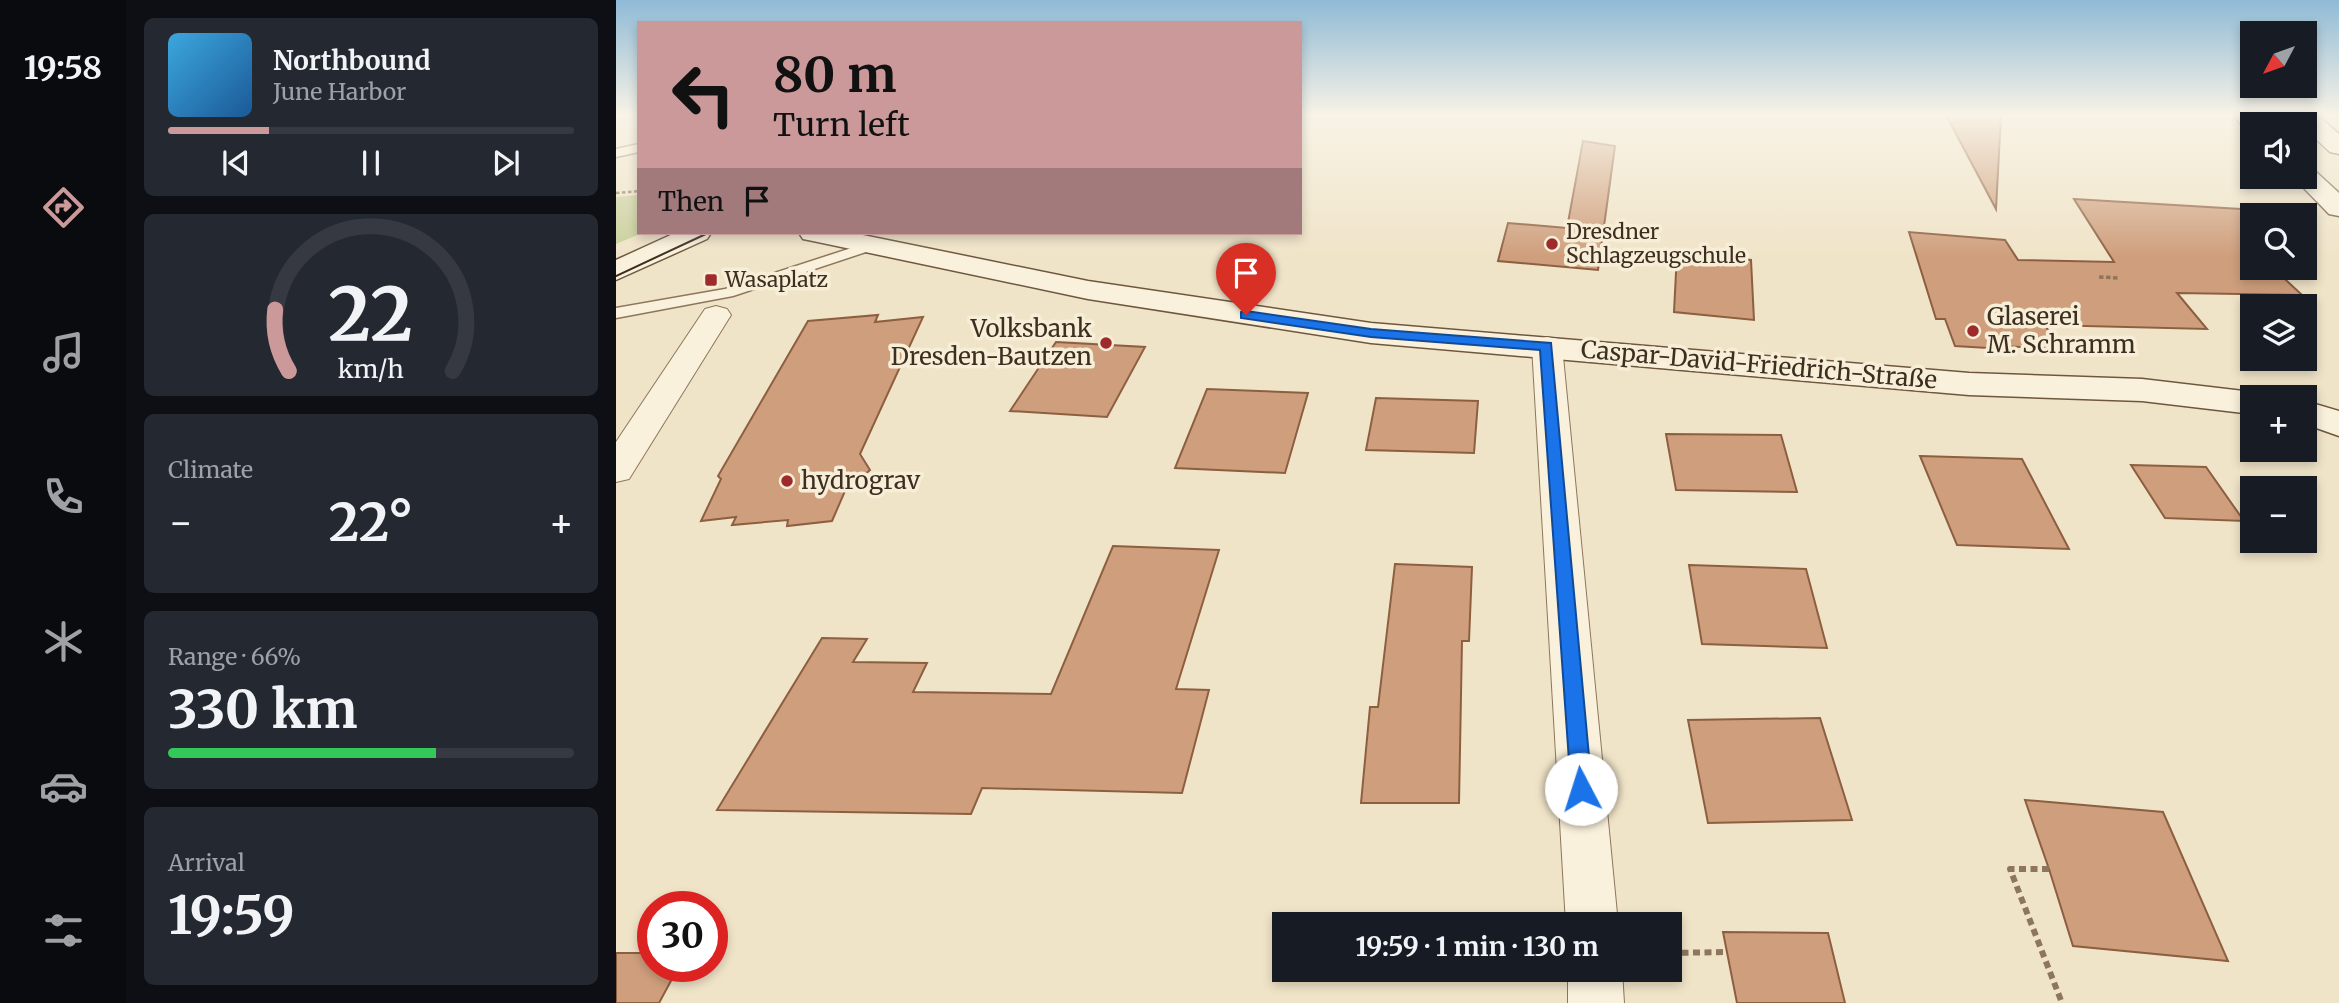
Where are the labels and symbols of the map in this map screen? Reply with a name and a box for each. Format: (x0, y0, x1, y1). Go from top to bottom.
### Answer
north arrow (2240, 21, 2317, 98)
place label: Dresdner Schlagzeugschule (1566, 218, 1746, 269)
marker: Dresdner Schlagzeugschule (1544, 236, 1560, 252)
pin (1216, 243, 1276, 315)
place label: Wasaplatz (724, 266, 828, 293)
marker: Wasaplatz (703, 272, 719, 288)
place label: Glaserei M. Schramm (1987, 301, 2136, 360)
place label: Volksbank Dresden-Bautzen (891, 313, 1093, 372)
marker: Glaserei M. Schramm (1965, 323, 1981, 339)
street label: Caspar-David-Friedrich-Straße (1580, 333, 1938, 396)
marker: Volksbank Dresden-Bautzen (1098, 335, 1114, 351)
place label: hydrograv (801, 465, 920, 496)
marker: hydrograv (779, 473, 795, 489)
position arrow (1544, 752, 1618, 826)
speed limit sign: 30 (637, 891, 728, 982)

